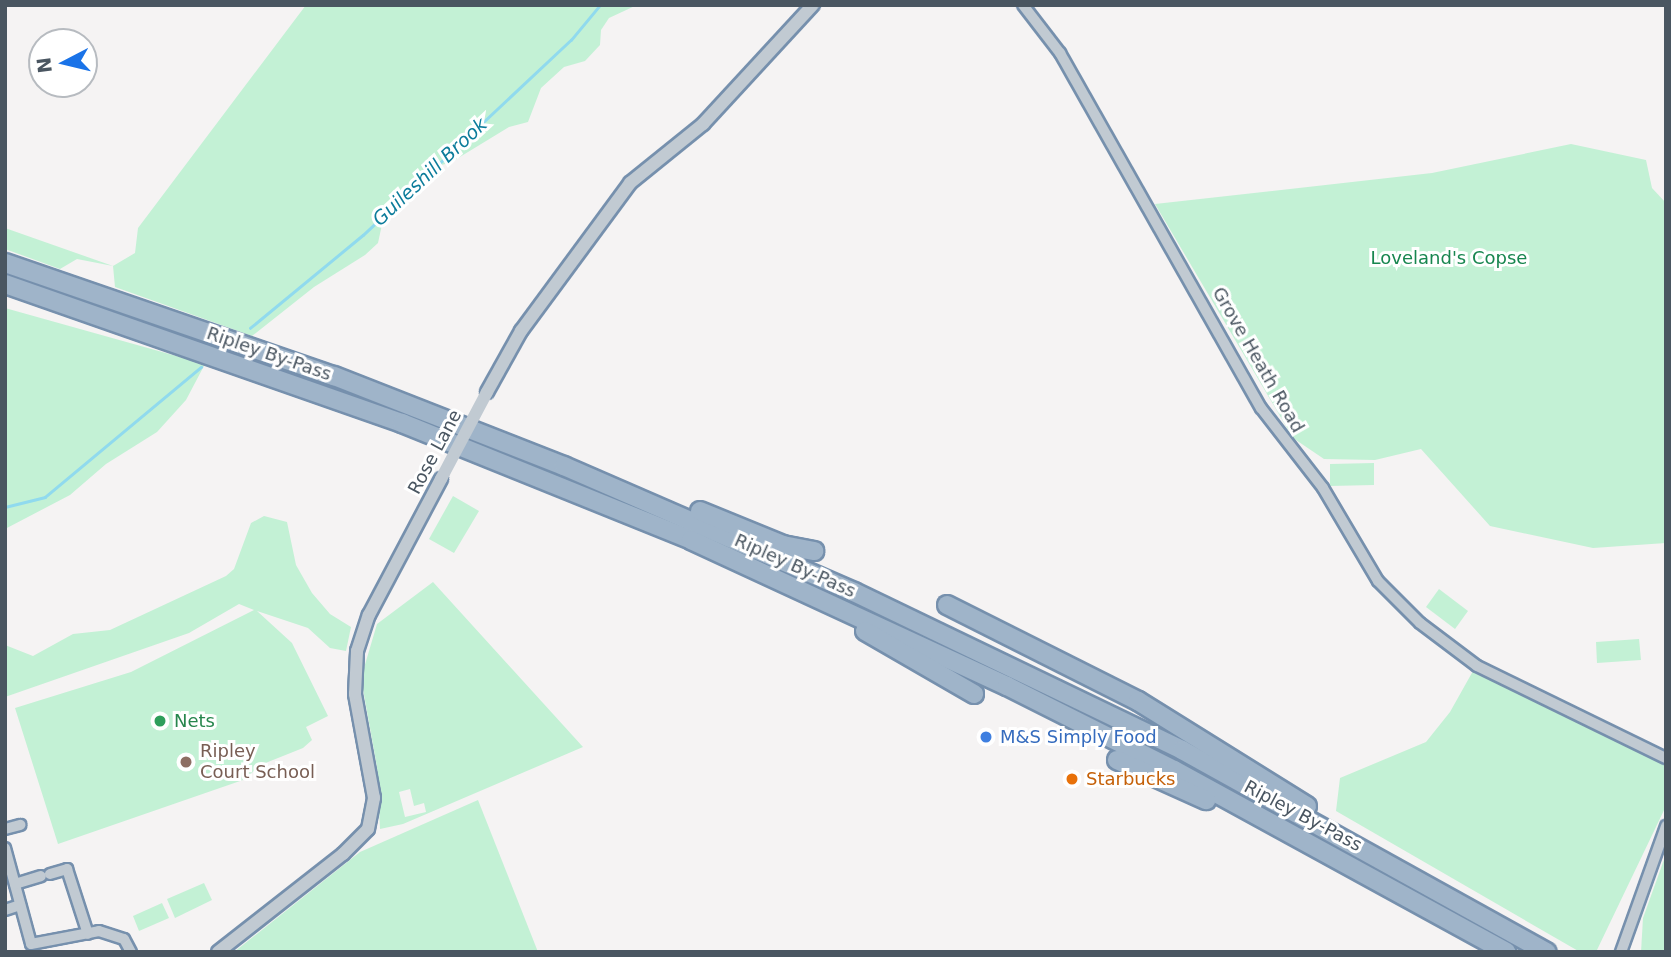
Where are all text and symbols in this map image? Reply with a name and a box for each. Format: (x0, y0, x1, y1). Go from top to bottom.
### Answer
north arrow (28, 28, 98, 98)
text: N (32, 56, 56, 75)
water label: Guileshill Brook (368, 113, 492, 231)
park label: Loveland's Copse (1371, 247, 1527, 269)
street label: Grove Heath Road (1208, 283, 1308, 437)
street label: Ripley By-Pass (204, 323, 334, 385)
street label: Rose Lane (404, 406, 466, 498)
street label: Ripley By-Pass (731, 530, 859, 602)
place label: Nets (174, 710, 215, 732)
marker: Nets (152, 713, 168, 729)
place label: M&S Simply Food (1000, 726, 1157, 748)
marker: M&S Simply Food (978, 729, 994, 745)
place label: Ripley Court School (200, 741, 315, 784)
marker: Ripley Court School (178, 754, 194, 770)
place label: Starbucks (1086, 768, 1175, 790)
marker: Starbucks (1064, 771, 1080, 787)
street label: Ripley By-Pass (1240, 776, 1366, 856)

